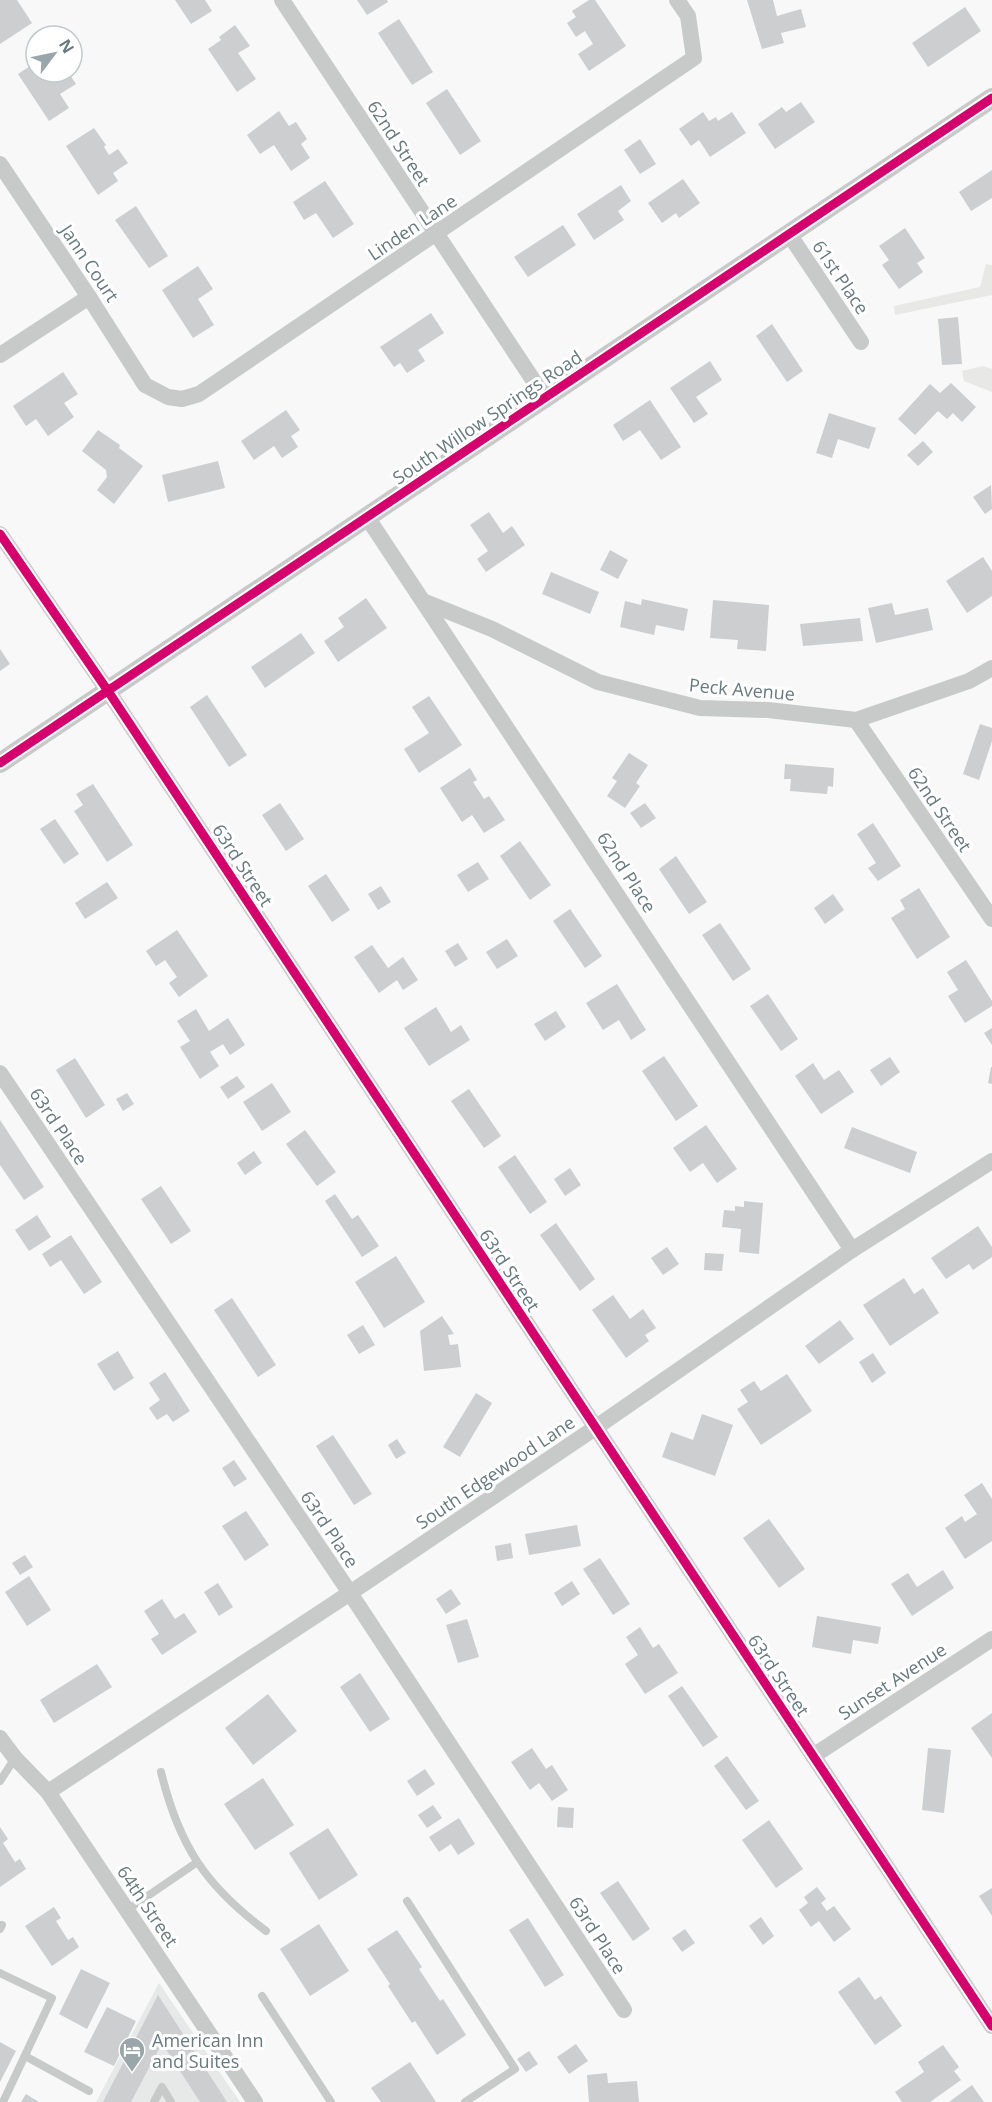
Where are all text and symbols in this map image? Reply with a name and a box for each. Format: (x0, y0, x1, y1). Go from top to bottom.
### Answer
north arrow (24, 24, 84, 84)
text: N (54, 35, 79, 57)
street label: 62nd Street (362, 96, 436, 190)
street label: Linden Lane (363, 188, 461, 266)
street label: Jann Court (54, 218, 125, 306)
street label: 61st Place (807, 235, 875, 319)
street label: South Willow Springs Road (388, 345, 586, 489)
street label: Peck Avenue (688, 672, 796, 706)
street label: 62nd Street (903, 762, 977, 856)
street label: 63rd Street (207, 819, 279, 911)
street label: 62nd Place (592, 827, 662, 917)
street label: 63rd Place (25, 1083, 93, 1169)
street label: 63rd Street (474, 1224, 546, 1316)
street label: South Edgewood Lane (411, 1410, 579, 1534)
street label: 63rd Place (296, 1486, 364, 1572)
street label: 63rd Street (743, 1629, 815, 1721)
street label: Sunset Avenue (833, 1637, 951, 1725)
street label: 64th Street (112, 1861, 184, 1951)
street label: 63rd Place (564, 1892, 632, 1978)
place label: American Inn and Suites (152, 2028, 264, 2073)
hotel icon: American Inn and Suites (117, 2035, 147, 2073)

